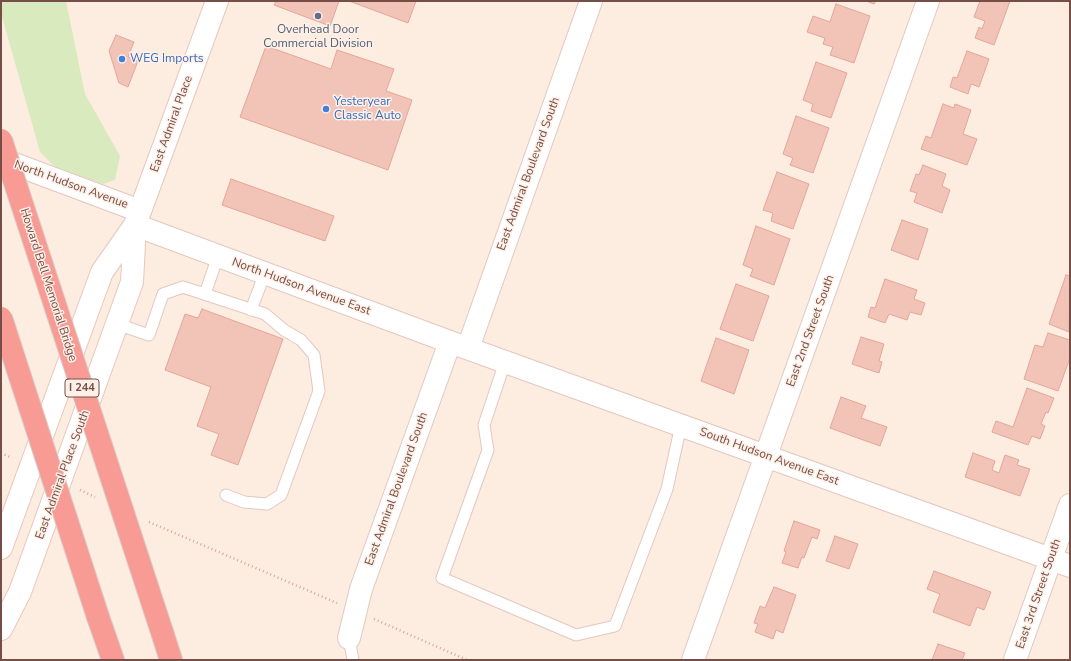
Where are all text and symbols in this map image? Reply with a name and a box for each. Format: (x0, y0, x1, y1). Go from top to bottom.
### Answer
marker: Overhead Door Commercial Division (313, 11, 323, 21)
place label: Overhead Door Commercial Division (263, 23, 373, 51)
place label: WEG Imports (130, 52, 204, 66)
marker: WEG Imports (117, 54, 127, 64)
street label: East Admiral Place (148, 74, 196, 174)
place label: Yesteryear Classic Auto (334, 95, 401, 123)
street label: East Admiral Boulevard South (495, 95, 563, 253)
marker: Yesteryear Classic Auto (321, 104, 331, 114)
street label: North Hudson Avenue (12, 158, 130, 212)
street label: Howard Bell Memorial Bridge (16, 207, 80, 363)
street label: North Hudson Avenue East (230, 255, 372, 319)
street label: East 2nd Street South (784, 273, 838, 389)
road number: I 244 (65, 379, 99, 397)
street label: East Admiral Place South (33, 408, 93, 542)
street label: East Admiral Boulevard South (363, 410, 431, 568)
street label: South Hudson Avenue East (697, 425, 841, 489)
street label: East 3rd Street South (1013, 537, 1065, 651)

